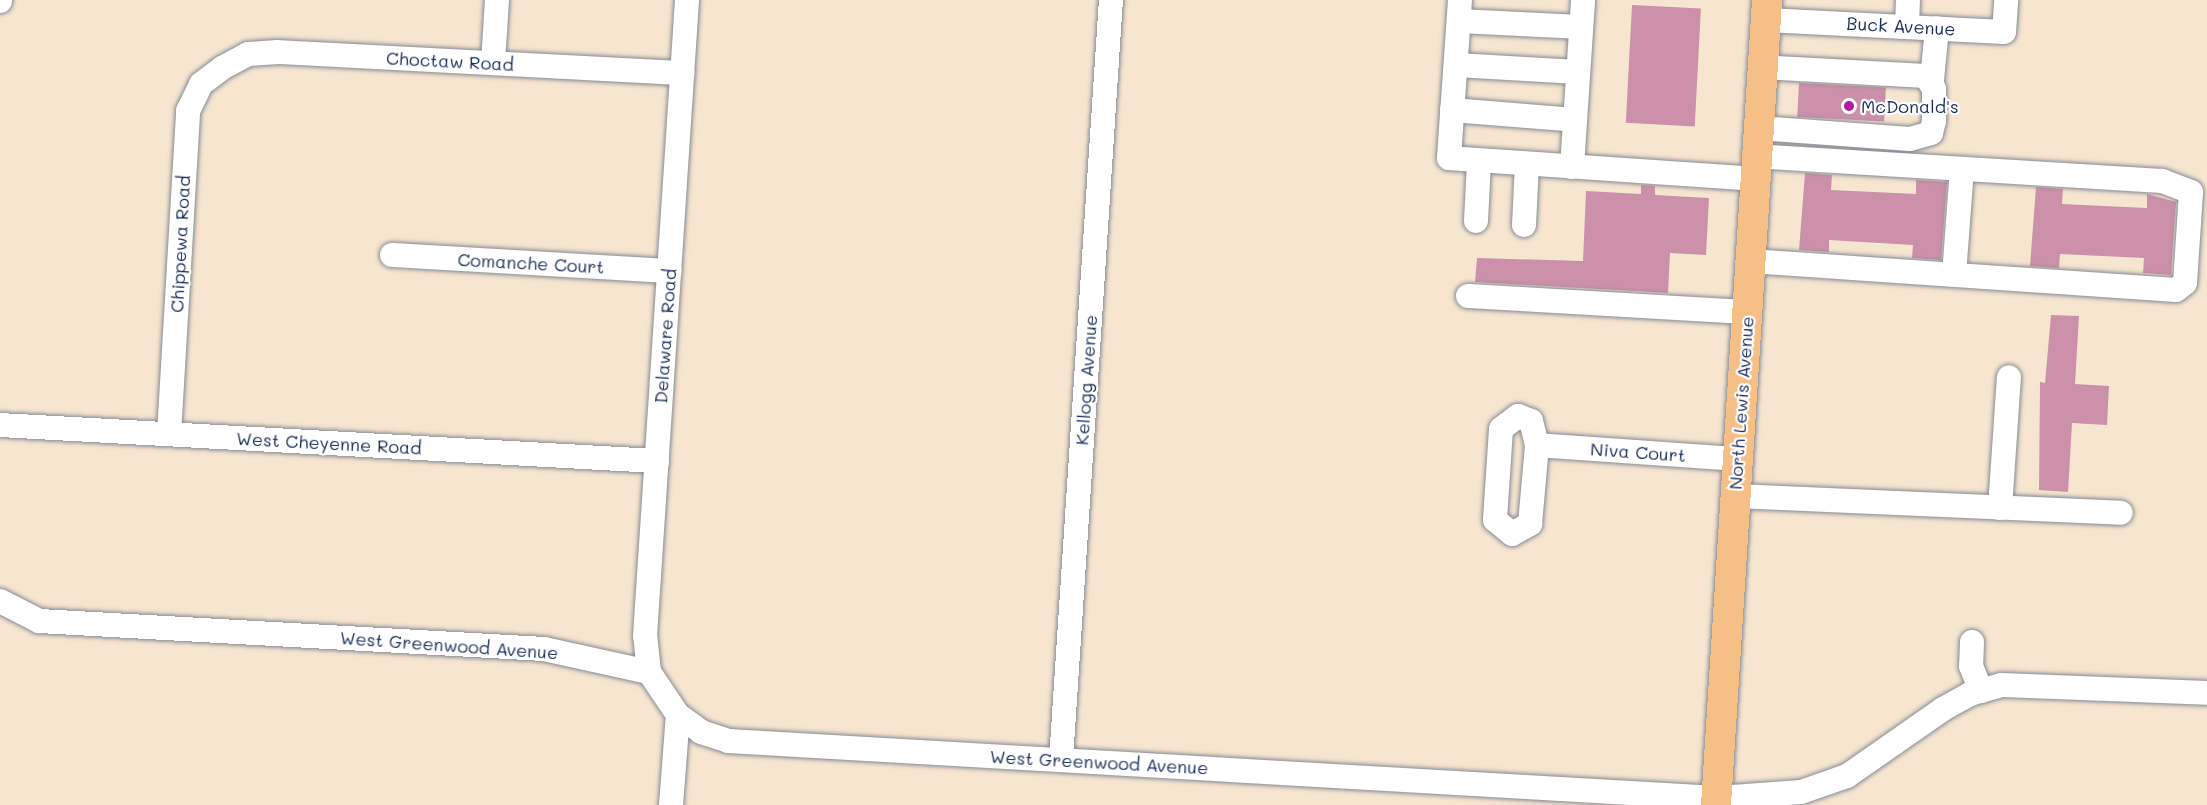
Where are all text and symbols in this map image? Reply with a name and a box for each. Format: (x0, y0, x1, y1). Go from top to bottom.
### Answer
street label: Buck Avenue (1846, 12, 1956, 40)
street label: Choctaw Road (386, 47, 514, 75)
place label: McDonald's (1861, 95, 1959, 117)
marker: McDonald's (1842, 99, 1856, 113)
street label: Chippewa Road (166, 175, 194, 313)
street label: Comanche Court (457, 248, 605, 278)
street label: Delaware Road (650, 268, 680, 404)
street label: Kellogg Avenue (1071, 314, 1101, 446)
street label: North Lewis Avenue (1724, 316, 1758, 490)
street label: West Cheyenne Road (236, 427, 422, 459)
street label: Niva Court (1590, 438, 1686, 466)
street label: West Greenwood Avenue (339, 627, 559, 663)
street label: West Greenwood Avenue (989, 745, 1209, 779)

